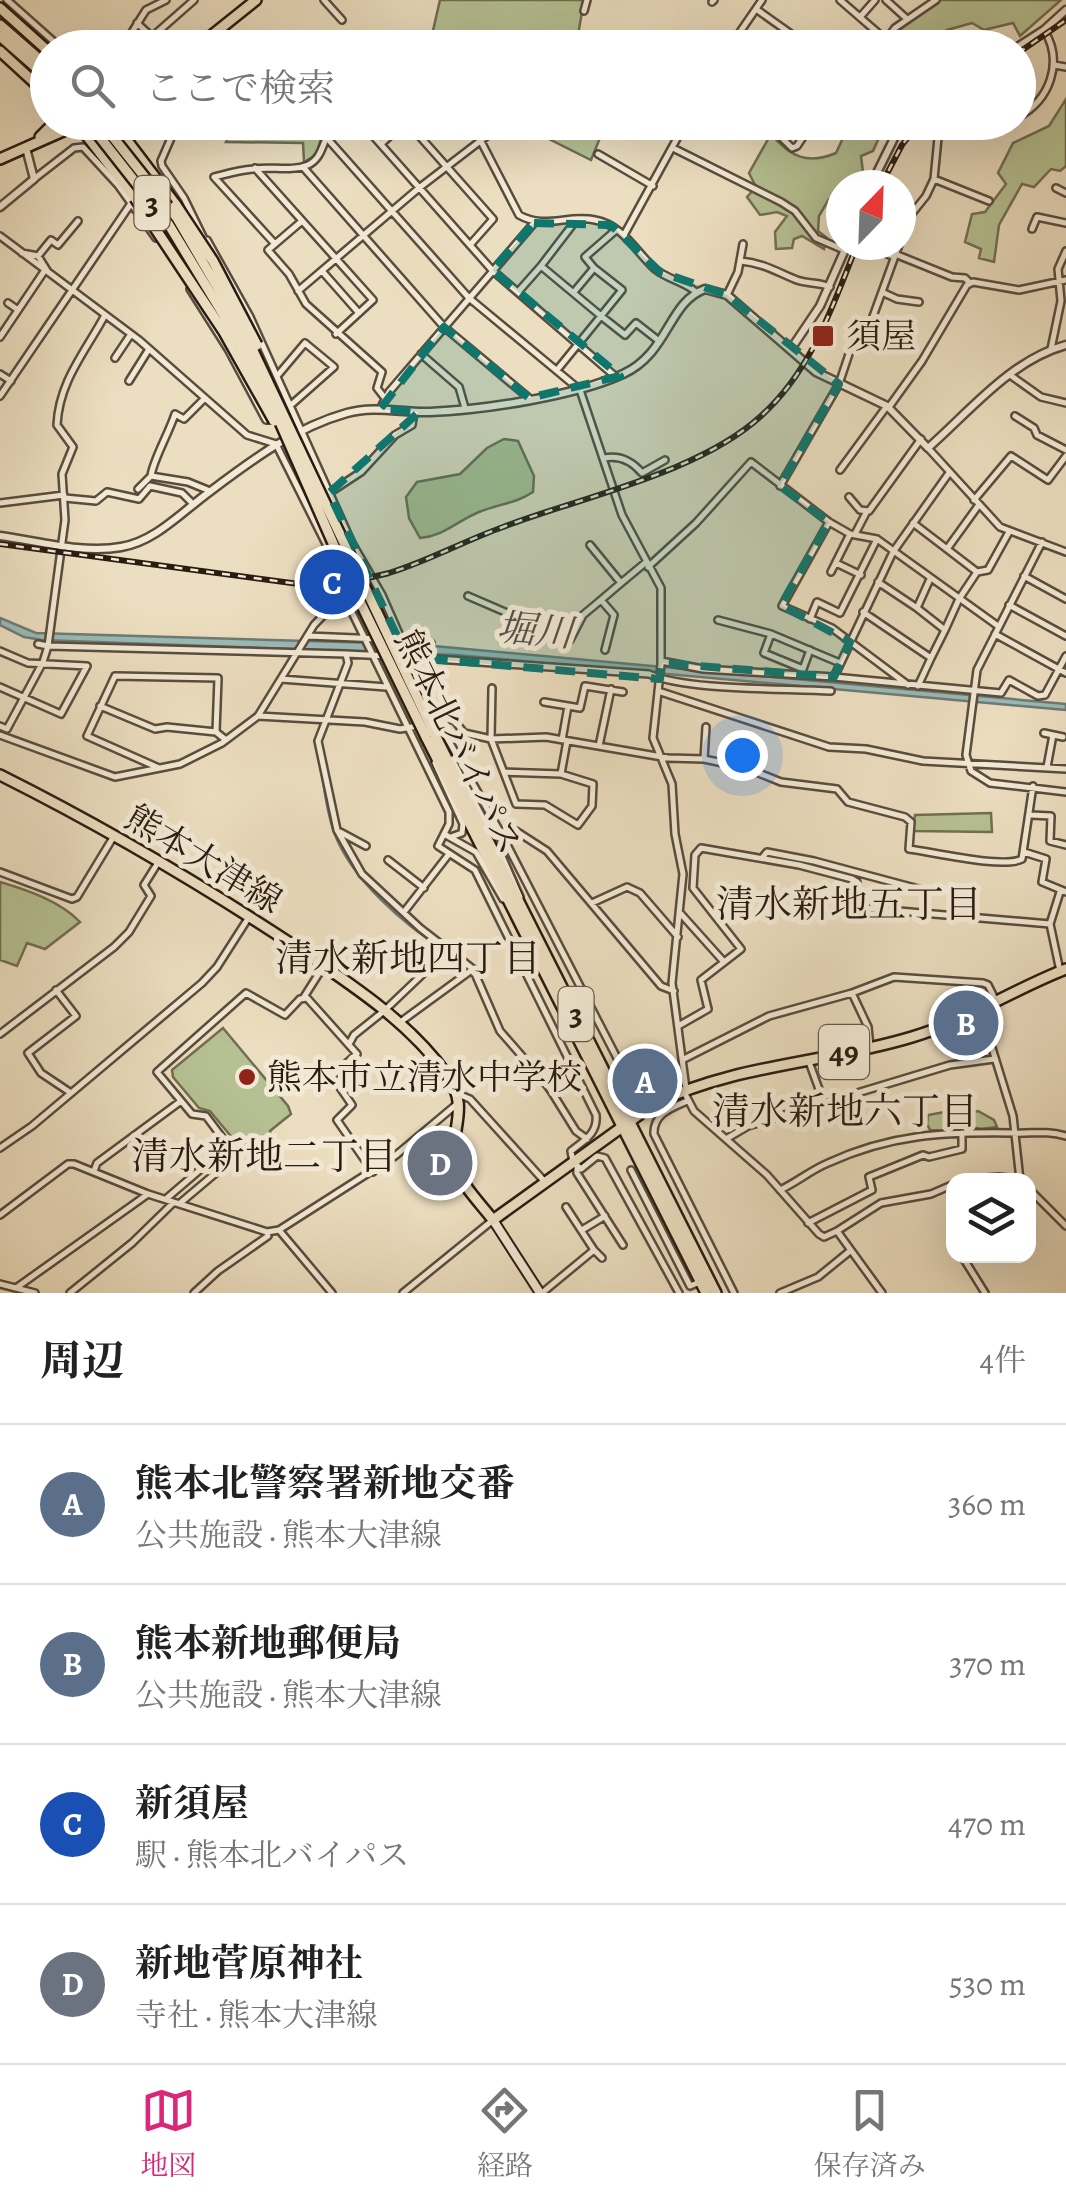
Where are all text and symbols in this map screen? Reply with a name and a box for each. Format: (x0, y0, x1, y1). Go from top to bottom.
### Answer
search box (30, 30, 1036, 140)
icon: search (65, 58, 120, 113)
text: ここで検索 (145, 62, 335, 114)
north arrow (826, 170, 916, 260)
road number: 3 (134, 176, 170, 230)
place label: 須屋 (846, 312, 916, 360)
marker: 須屋 (810, 323, 836, 349)
pin: C (300, 544, 364, 620)
water label: 堀川 (495, 601, 579, 660)
street label: 熊本北バイパス (384, 622, 534, 862)
your location (717, 730, 768, 781)
street label: 熊本大津線 (117, 793, 291, 925)
district label: 清水新地五丁目 (716, 878, 982, 930)
district label: 清水新地四丁目 (275, 932, 541, 984)
pin: B (934, 986, 998, 1060)
road number: 3 (558, 987, 594, 1041)
road number: 49 (819, 1025, 869, 1079)
pin: A (612, 1044, 678, 1118)
place label: 熊本市立清水中学校 (267, 1053, 582, 1101)
marker: 熊本市立清水中学校 (236, 1066, 258, 1088)
district label: 清水新地六丁目 (712, 1085, 978, 1137)
pin: D (408, 1126, 472, 1200)
district label: 清水新地二丁目 (131, 1130, 397, 1182)
map controls (946, 1173, 1036, 1263)
button: layers (946, 1173, 1036, 1263)
text: 周辺 (40, 1332, 124, 1389)
text: 4件 (980, 1338, 1026, 1382)
text: 熊本北警察署新地交番 (135, 1457, 515, 1509)
text: A (62, 1482, 83, 1526)
text: 360 m (948, 1482, 1026, 1526)
text: 公共施設 · 熊本大津線 (135, 1513, 442, 1557)
text: 熊本新地郵便局 (135, 1617, 401, 1669)
text: B (62, 1642, 83, 1686)
text: 370 m (949, 1642, 1026, 1686)
text: 公共施設 · 熊本大津線 (135, 1673, 442, 1717)
text: 新須屋 (135, 1777, 249, 1829)
text: C (63, 1802, 82, 1846)
text: 470 m (948, 1802, 1026, 1846)
text: 駅 · 熊本北バイパス (135, 1833, 409, 1877)
text: 新地菅原神社 (135, 1937, 363, 1989)
text: D (61, 1962, 84, 2006)
text: 530 m (949, 1962, 1026, 2006)
text: 寺社 · 熊本大津線 (135, 1993, 378, 2037)
tab: 地図 (140, 2083, 196, 2185)
tab: 経路 (477, 2083, 533, 2185)
tab: 保存済み (814, 2083, 926, 2185)

